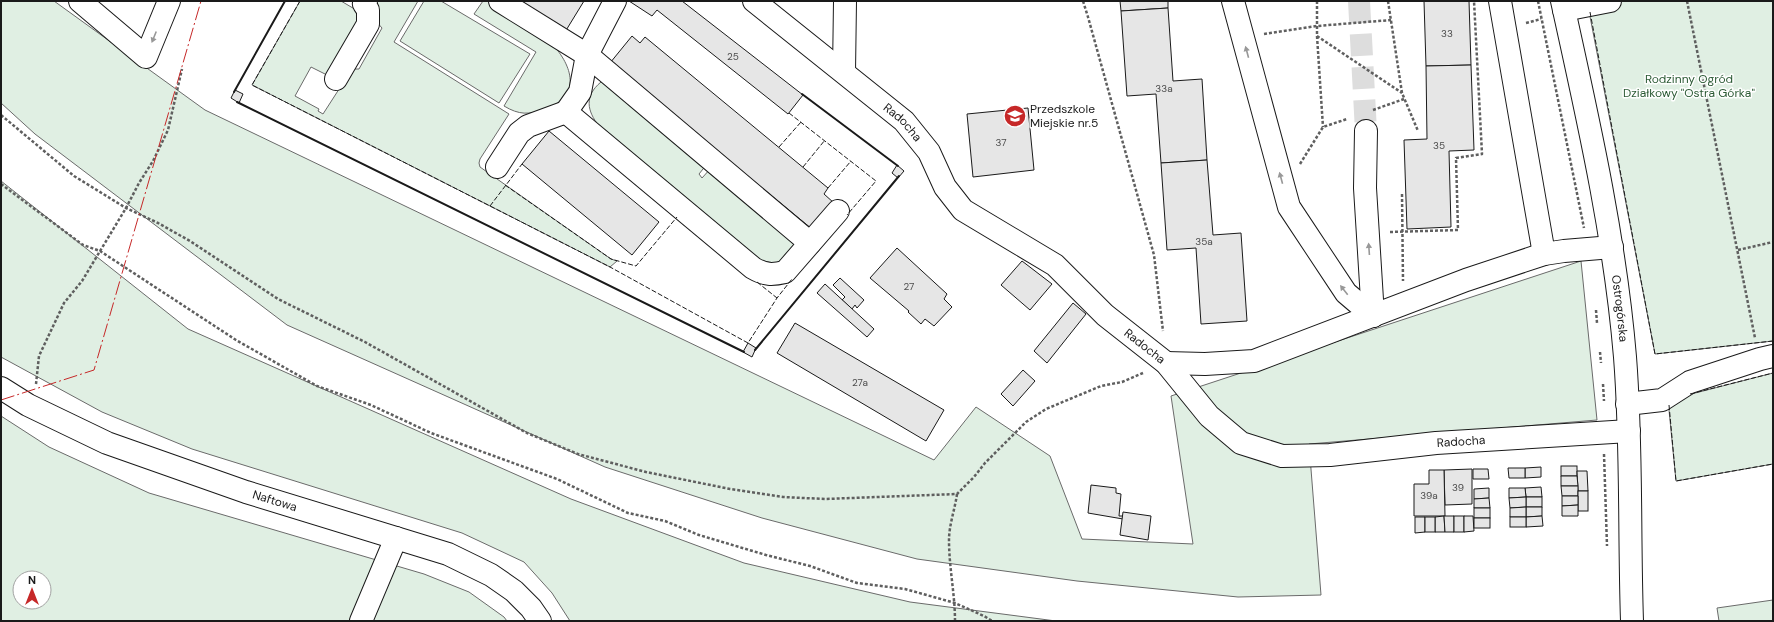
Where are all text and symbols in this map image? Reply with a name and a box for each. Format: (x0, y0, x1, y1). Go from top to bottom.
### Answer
house number: 33 (1441, 27, 1453, 40)
one-way arrow (151, 32, 157, 44)
one-way arrow (1244, 46, 1250, 59)
house number: 25 (727, 50, 739, 63)
park label: Rodzinny Ogród Działkowy "Ostra Górka" (1623, 71, 1755, 101)
house number: 33a (1155, 82, 1173, 95)
street label: Radocha (880, 100, 925, 145)
place label: Przedszkole Miejskie nr.5 (1030, 101, 1098, 131)
school or university icon: Przedszkole Miejskie nr.5 (1002, 103, 1028, 129)
house number: 37 (995, 136, 1007, 149)
house number: 35 (1433, 139, 1445, 152)
one-way arrow (1278, 172, 1284, 184)
house number: 35a (1195, 235, 1213, 248)
one-way arrow (1365, 243, 1372, 255)
street label: Ostrogórska (1608, 274, 1632, 343)
house number: 27 (904, 280, 914, 293)
one-way arrow (1340, 285, 1349, 295)
street label: Radocha (1121, 325, 1169, 367)
house number: 27a (852, 376, 868, 389)
street label: Radocha (1436, 432, 1486, 451)
house number: 39 (1452, 481, 1464, 494)
street label: Naftowa (250, 486, 299, 515)
house number: 39a (1420, 489, 1438, 502)
north arrow (12, 570, 52, 610)
text: N (28, 573, 36, 587)

